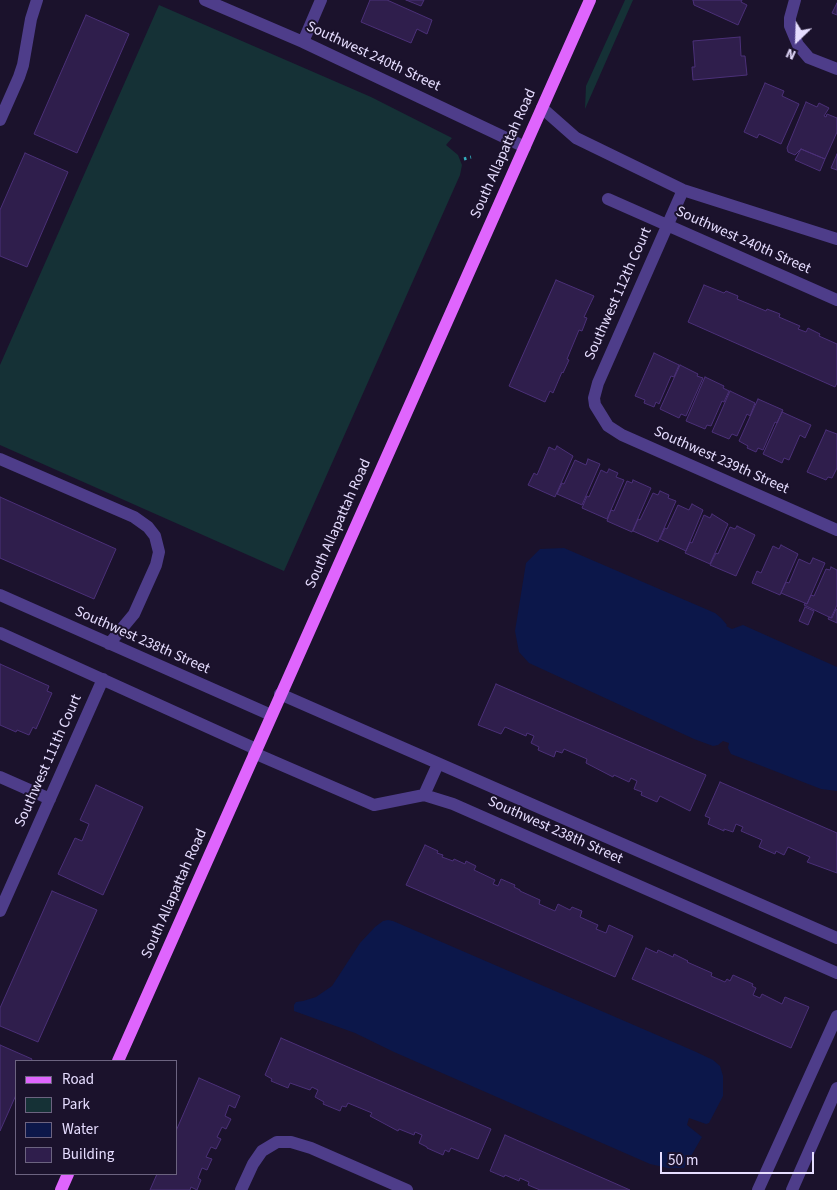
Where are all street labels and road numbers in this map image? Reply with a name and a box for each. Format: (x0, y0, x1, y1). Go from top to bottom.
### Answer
street label: Southwest 240th Street (303, 18, 443, 96)
street label: South Allapattah Road (467, 86, 541, 222)
street label: Southwest 240th Street (673, 203, 813, 279)
street label: Southwest 112th Court (582, 225, 656, 363)
street label: Southwest 239th Street (651, 423, 791, 499)
street label: South Allapattah Road (302, 456, 376, 592)
street label: Southwest 238th Street (72, 603, 212, 679)
street label: Southwest 111th Court (12, 692, 86, 830)
street label: Southwest 238th Street (485, 793, 625, 869)
street label: South Allapattah Road (138, 826, 212, 962)

